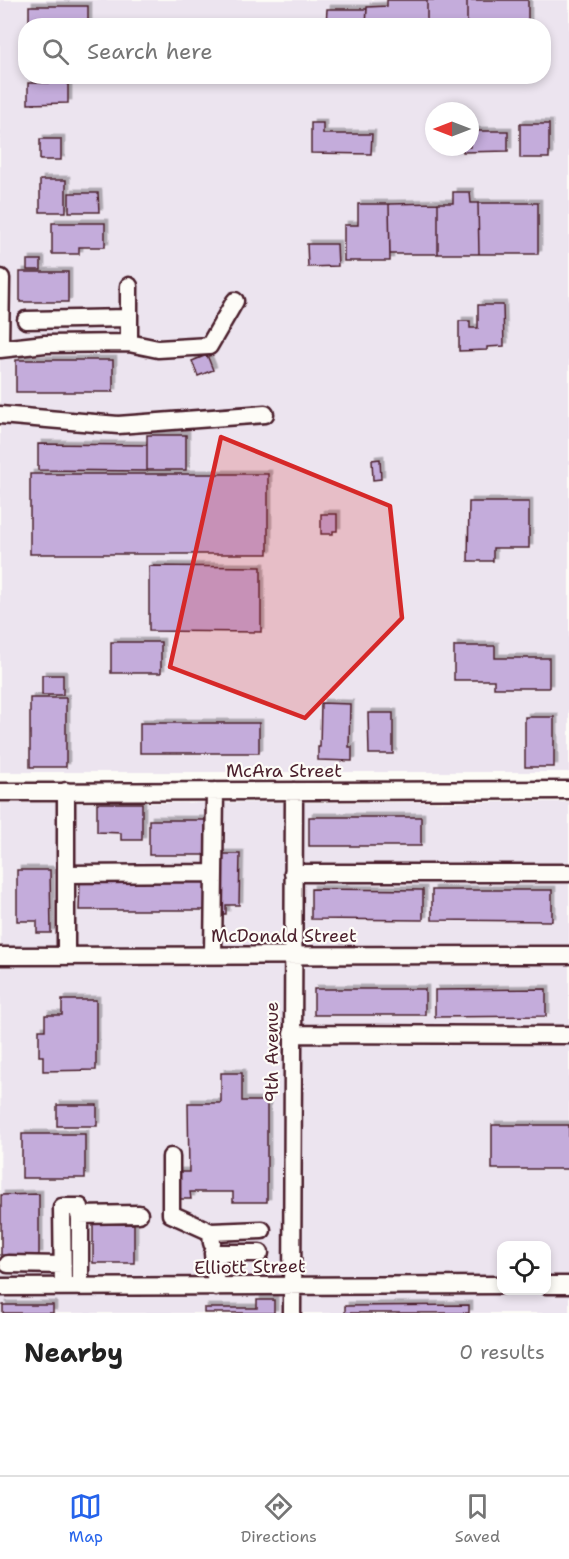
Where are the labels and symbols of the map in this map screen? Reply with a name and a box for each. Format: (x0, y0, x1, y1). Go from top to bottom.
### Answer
north arrow (425, 102, 479, 156)
street label: McAra Street (226, 759, 342, 783)
street label: McDonald Street (211, 924, 357, 948)
street label: 9th Avenue (260, 1002, 284, 1102)
street label: Elliott Street (194, 1254, 306, 1280)

